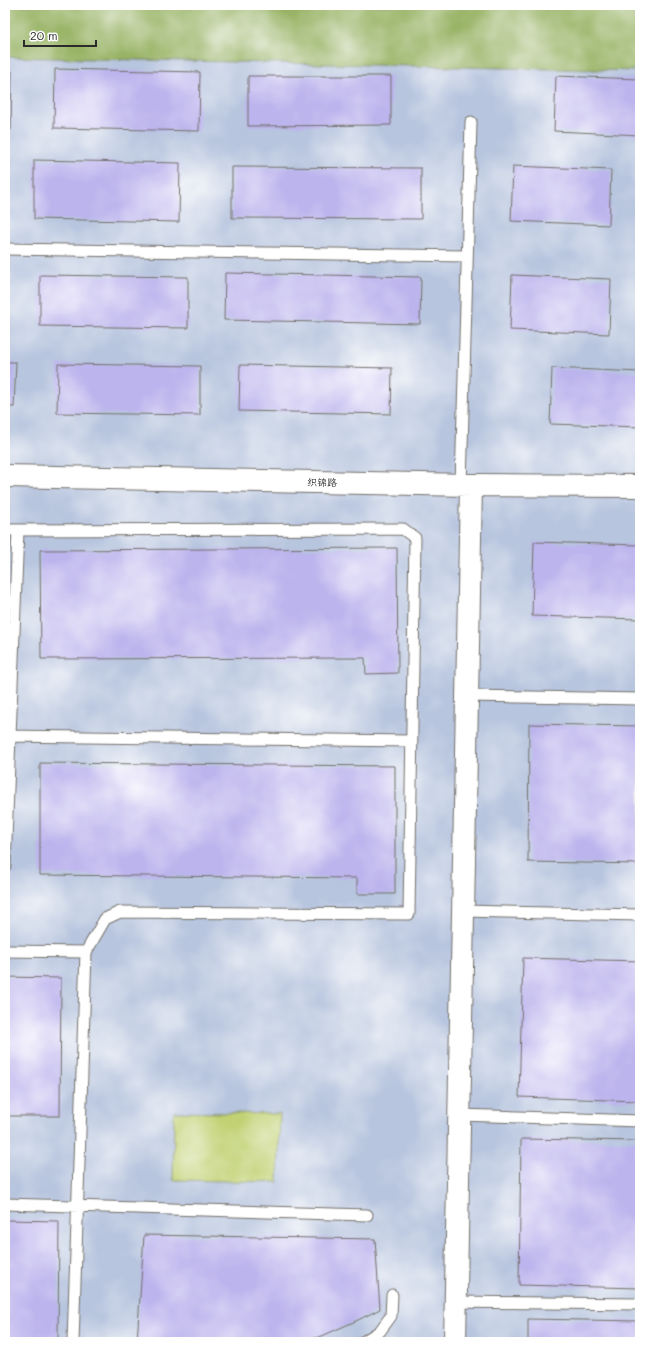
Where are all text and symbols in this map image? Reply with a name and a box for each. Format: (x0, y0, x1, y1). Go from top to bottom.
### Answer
scale bar (24, 22, 96, 48)
text: 20 m (30, 27, 58, 43)
street label: 织锦路 (307, 475, 337, 489)

